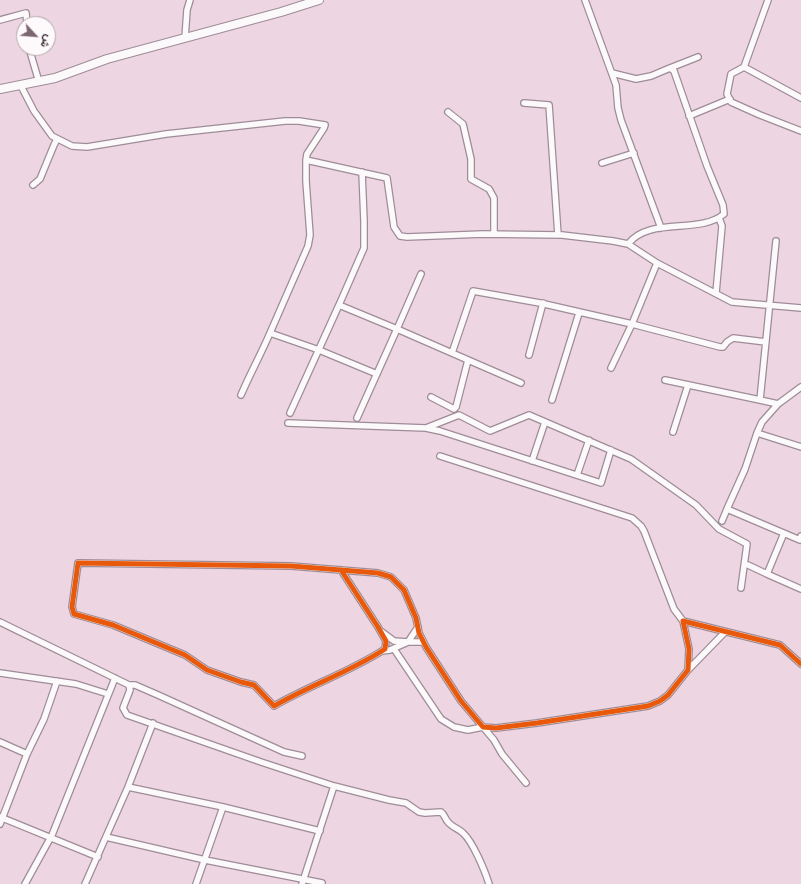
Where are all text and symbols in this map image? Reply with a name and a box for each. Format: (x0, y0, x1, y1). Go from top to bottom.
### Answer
north arrow (16, 16, 56, 56)
text: ش (38, 32, 55, 50)

